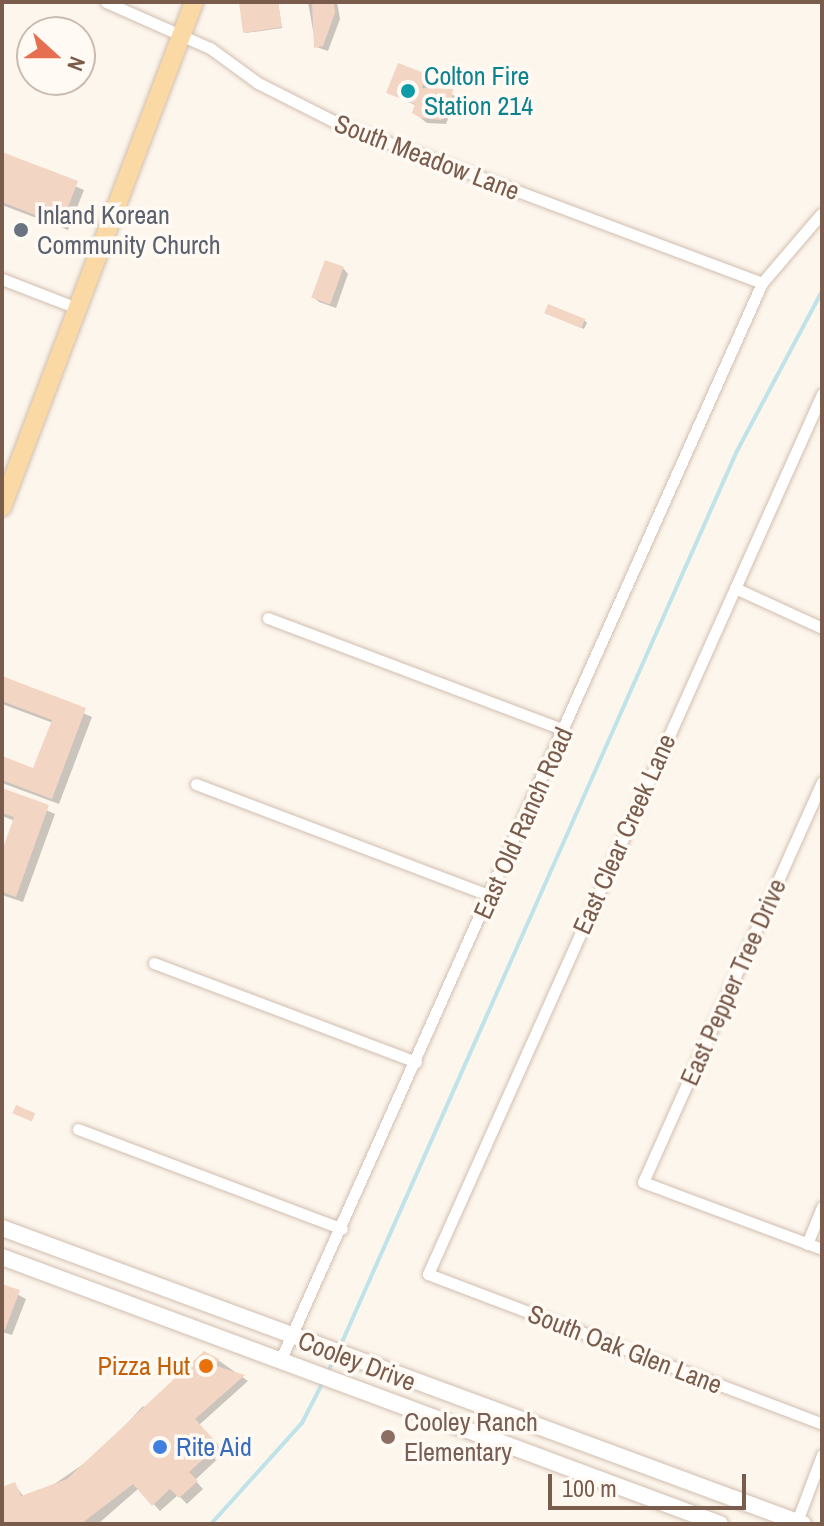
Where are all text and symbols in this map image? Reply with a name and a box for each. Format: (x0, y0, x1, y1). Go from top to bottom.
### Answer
north arrow (16, 16, 96, 96)
text: N (60, 52, 93, 75)
place label: Colton Fire Station 214 (424, 60, 533, 122)
marker: Colton Fire Station 214 (399, 82, 417, 100)
street label: South Meadow Lane (330, 107, 524, 207)
place label: Inland Korean Community Church (37, 199, 221, 260)
marker: Inland Korean Community Church (12, 221, 30, 239)
street label: East Old Ranch Road (467, 722, 579, 924)
street label: East Clear Creek Lane (566, 729, 682, 939)
street label: East Pepper Tree Drive (673, 874, 793, 1090)
street label: South Oak Glen Lane (524, 1298, 726, 1400)
street label: Cooley Drive (294, 1324, 420, 1398)
place label: Pizza Hut (98, 1350, 190, 1382)
marker: Pizza Hut (197, 1357, 215, 1375)
place label: Cooley Ranch Elementary (404, 1406, 538, 1468)
marker: Cooley Ranch Elementary (379, 1428, 397, 1446)
place label: Rite Aid (176, 1431, 253, 1463)
marker: Rite Aid (151, 1438, 169, 1456)
scale bar (552, 1458, 750, 1508)
text: 100 m (562, 1472, 617, 1504)

